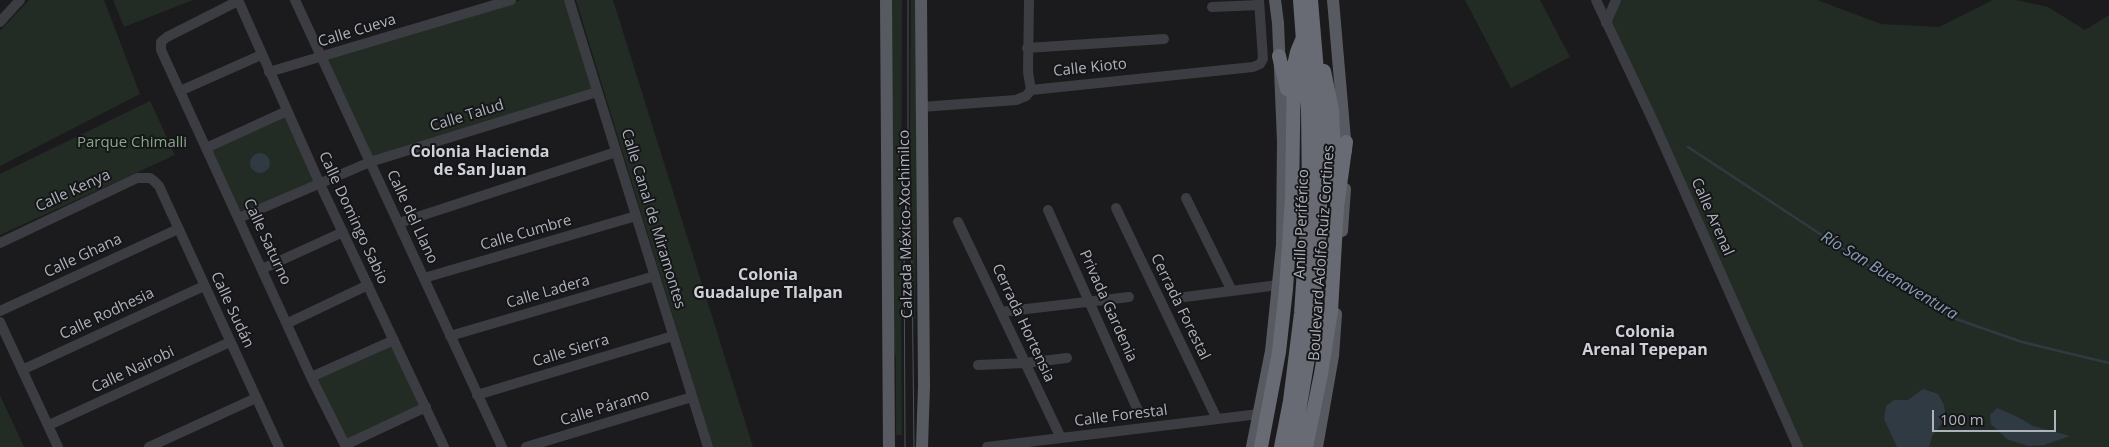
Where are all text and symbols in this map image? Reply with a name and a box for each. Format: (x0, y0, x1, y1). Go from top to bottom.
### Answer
street label: Calle Cueva (316, 11, 398, 51)
street label: Calle Kioto (1052, 55, 1128, 81)
street label: Calle Talud (428, 96, 506, 136)
street label: Calle Canal de Miramontes (617, 127, 689, 311)
street label: Calzada México-Xochimilco (895, 130, 917, 318)
park label: Parque Chimalli (77, 134, 187, 152)
district label: Colonia Hacienda de San Juan (411, 142, 549, 180)
street label: Boulevard Adolfo Ruiz Cortines (1305, 145, 1339, 361)
street label: Calle Domingo Sabio (314, 149, 392, 287)
street label: Calle Kenya (33, 166, 113, 216)
street label: Calle del Llano (382, 167, 442, 267)
street label: Anillo Periférico (1291, 169, 1313, 279)
street label: Calle Arenal (1687, 175, 1737, 259)
street label: Calle Saturno (239, 196, 295, 288)
street label: Calle Cumbre (478, 211, 574, 255)
water label: Río San Buenaventura (1817, 228, 1961, 324)
street label: Calle Ghana (41, 230, 125, 282)
street label: Privada Gardenia (1075, 247, 1141, 365)
street label: Cerrada Forestal (1147, 251, 1213, 363)
street label: Cerrada Hortensia (988, 261, 1058, 385)
district label: Colonia Guadalupe Tlalpan (693, 265, 843, 303)
street label: Calle Sudán (207, 269, 257, 351)
street label: Calle Ladera (504, 272, 592, 312)
street label: Calle Rodhesia (57, 284, 157, 344)
district label: Colonia Arenal Tepepan (1582, 322, 1708, 360)
street label: Calle Sierra (531, 331, 611, 371)
street label: Calle Nairobi (89, 343, 177, 397)
street label: Calle Páramo (558, 386, 652, 430)
scale bar (1934, 400, 2058, 432)
street label: Calle Forestal (1073, 401, 1169, 431)
text: 100 m (1940, 409, 1984, 429)

